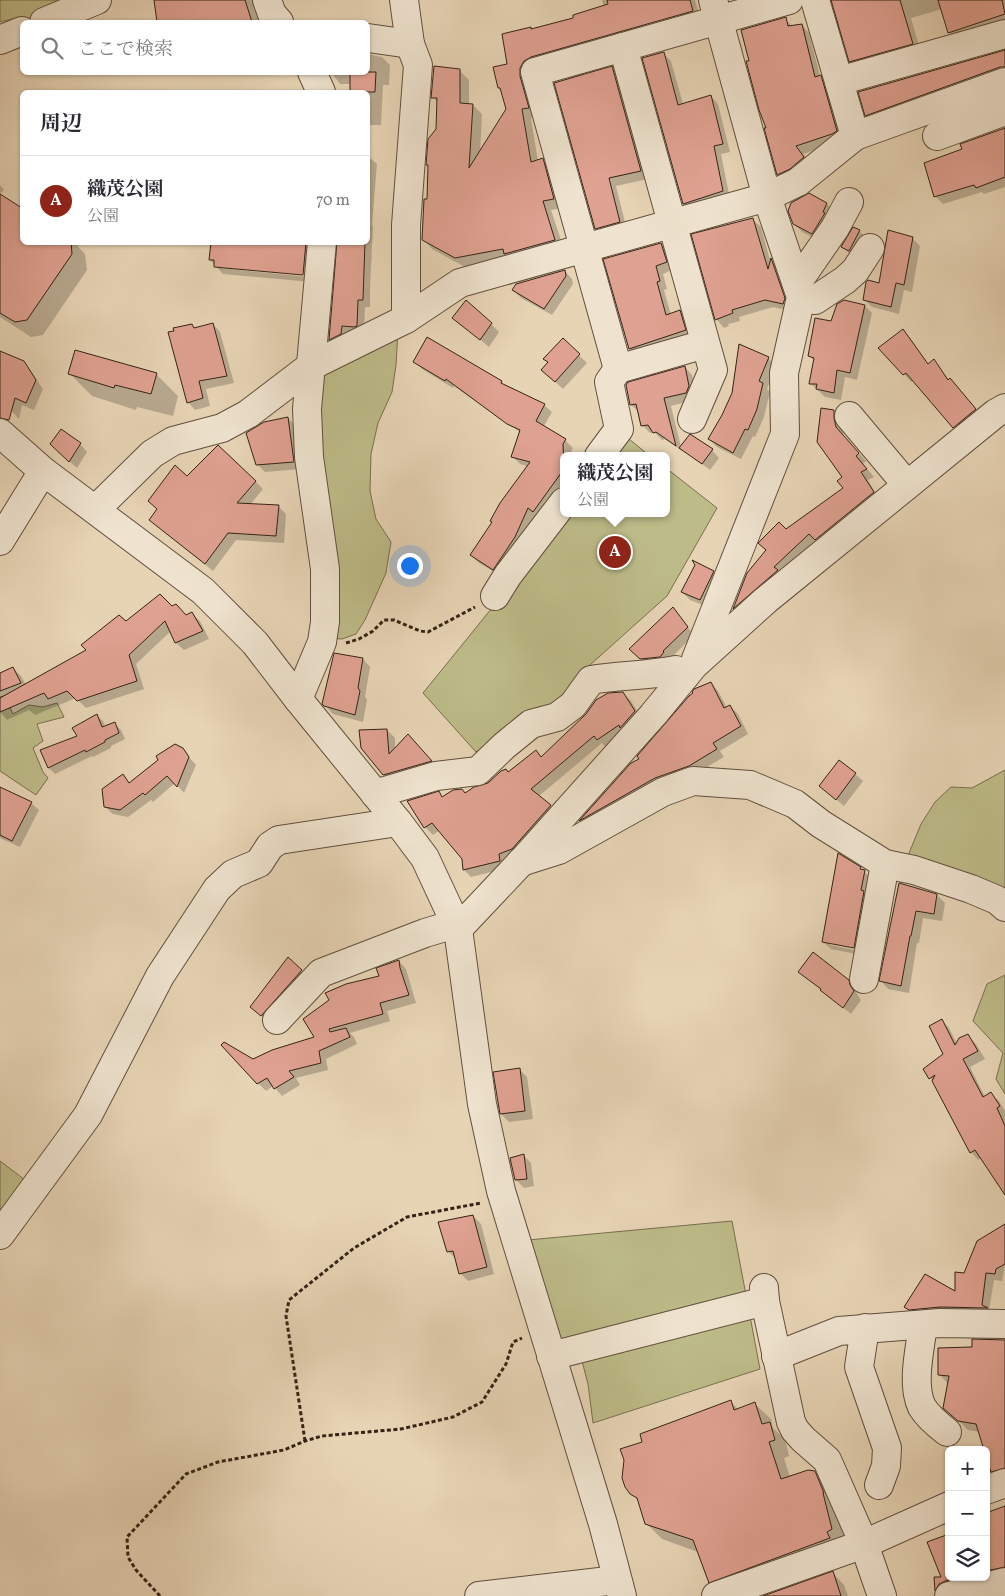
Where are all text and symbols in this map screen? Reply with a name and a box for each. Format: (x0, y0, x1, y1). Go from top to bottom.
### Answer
search box (20, 20, 370, 75)
icon: search (38, 34, 66, 62)
text: ここで検索 (78, 37, 173, 63)
text: 周辺 (40, 110, 82, 139)
text: 織茂公園 (87, 177, 163, 203)
text: A (50, 190, 62, 212)
text: 70 m (316, 190, 350, 212)
text: 公園 (87, 206, 119, 228)
popup (560, 452, 670, 517)
text: 織茂公園 (577, 461, 653, 487)
text: 公園 (577, 490, 609, 512)
pin: A (599, 533, 631, 571)
your location (397, 553, 423, 579)
map controls (945, 1446, 990, 1581)
button: + (945, 1446, 990, 1491)
button: − (945, 1491, 990, 1536)
button: layers (945, 1536, 990, 1581)

